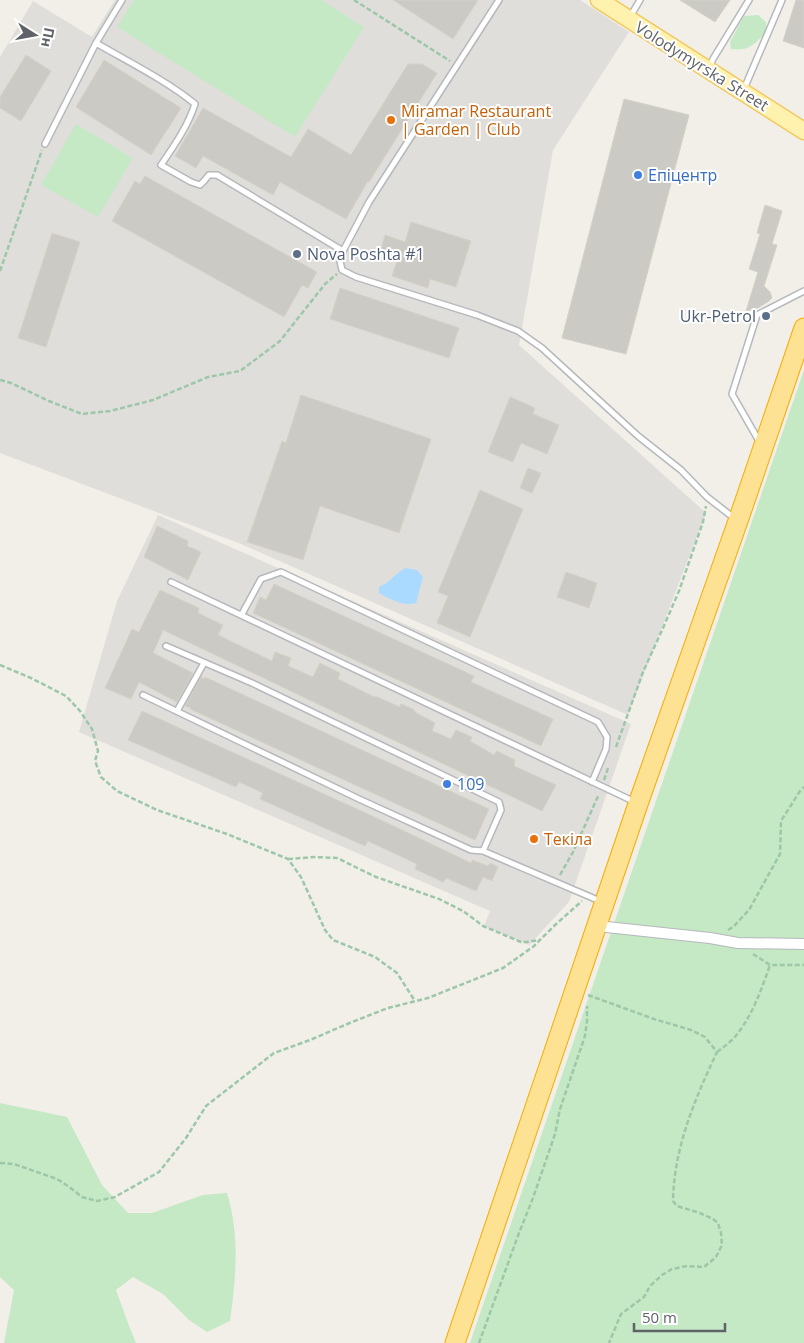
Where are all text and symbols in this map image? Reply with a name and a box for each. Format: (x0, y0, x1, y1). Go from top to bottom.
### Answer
north arrow (10, 10, 60, 60)
street label: Volodymyrska Street (631, 16, 773, 116)
text: Пн (37, 26, 59, 49)
place label: Miramar Restaurant | Garden | Club (401, 100, 551, 140)
marker: Miramar Restaurant | Garden | Club (385, 114, 397, 126)
place label: Епіцентр (648, 164, 717, 186)
marker: Епіцентр (632, 169, 644, 181)
place label: Nova Poshta #1 (307, 243, 425, 265)
marker: Nova Poshta #1 (291, 248, 303, 260)
place label: Ukr-Petrol (680, 305, 756, 327)
marker: Ukr-Petrol (760, 310, 772, 322)
place label: 109 (457, 773, 484, 795)
marker: 109 (441, 778, 453, 790)
place label: Текіла (544, 828, 592, 850)
marker: Текіла (528, 833, 540, 845)
scale bar (634, 1300, 725, 1332)
text: 50 m (642, 1307, 677, 1327)

